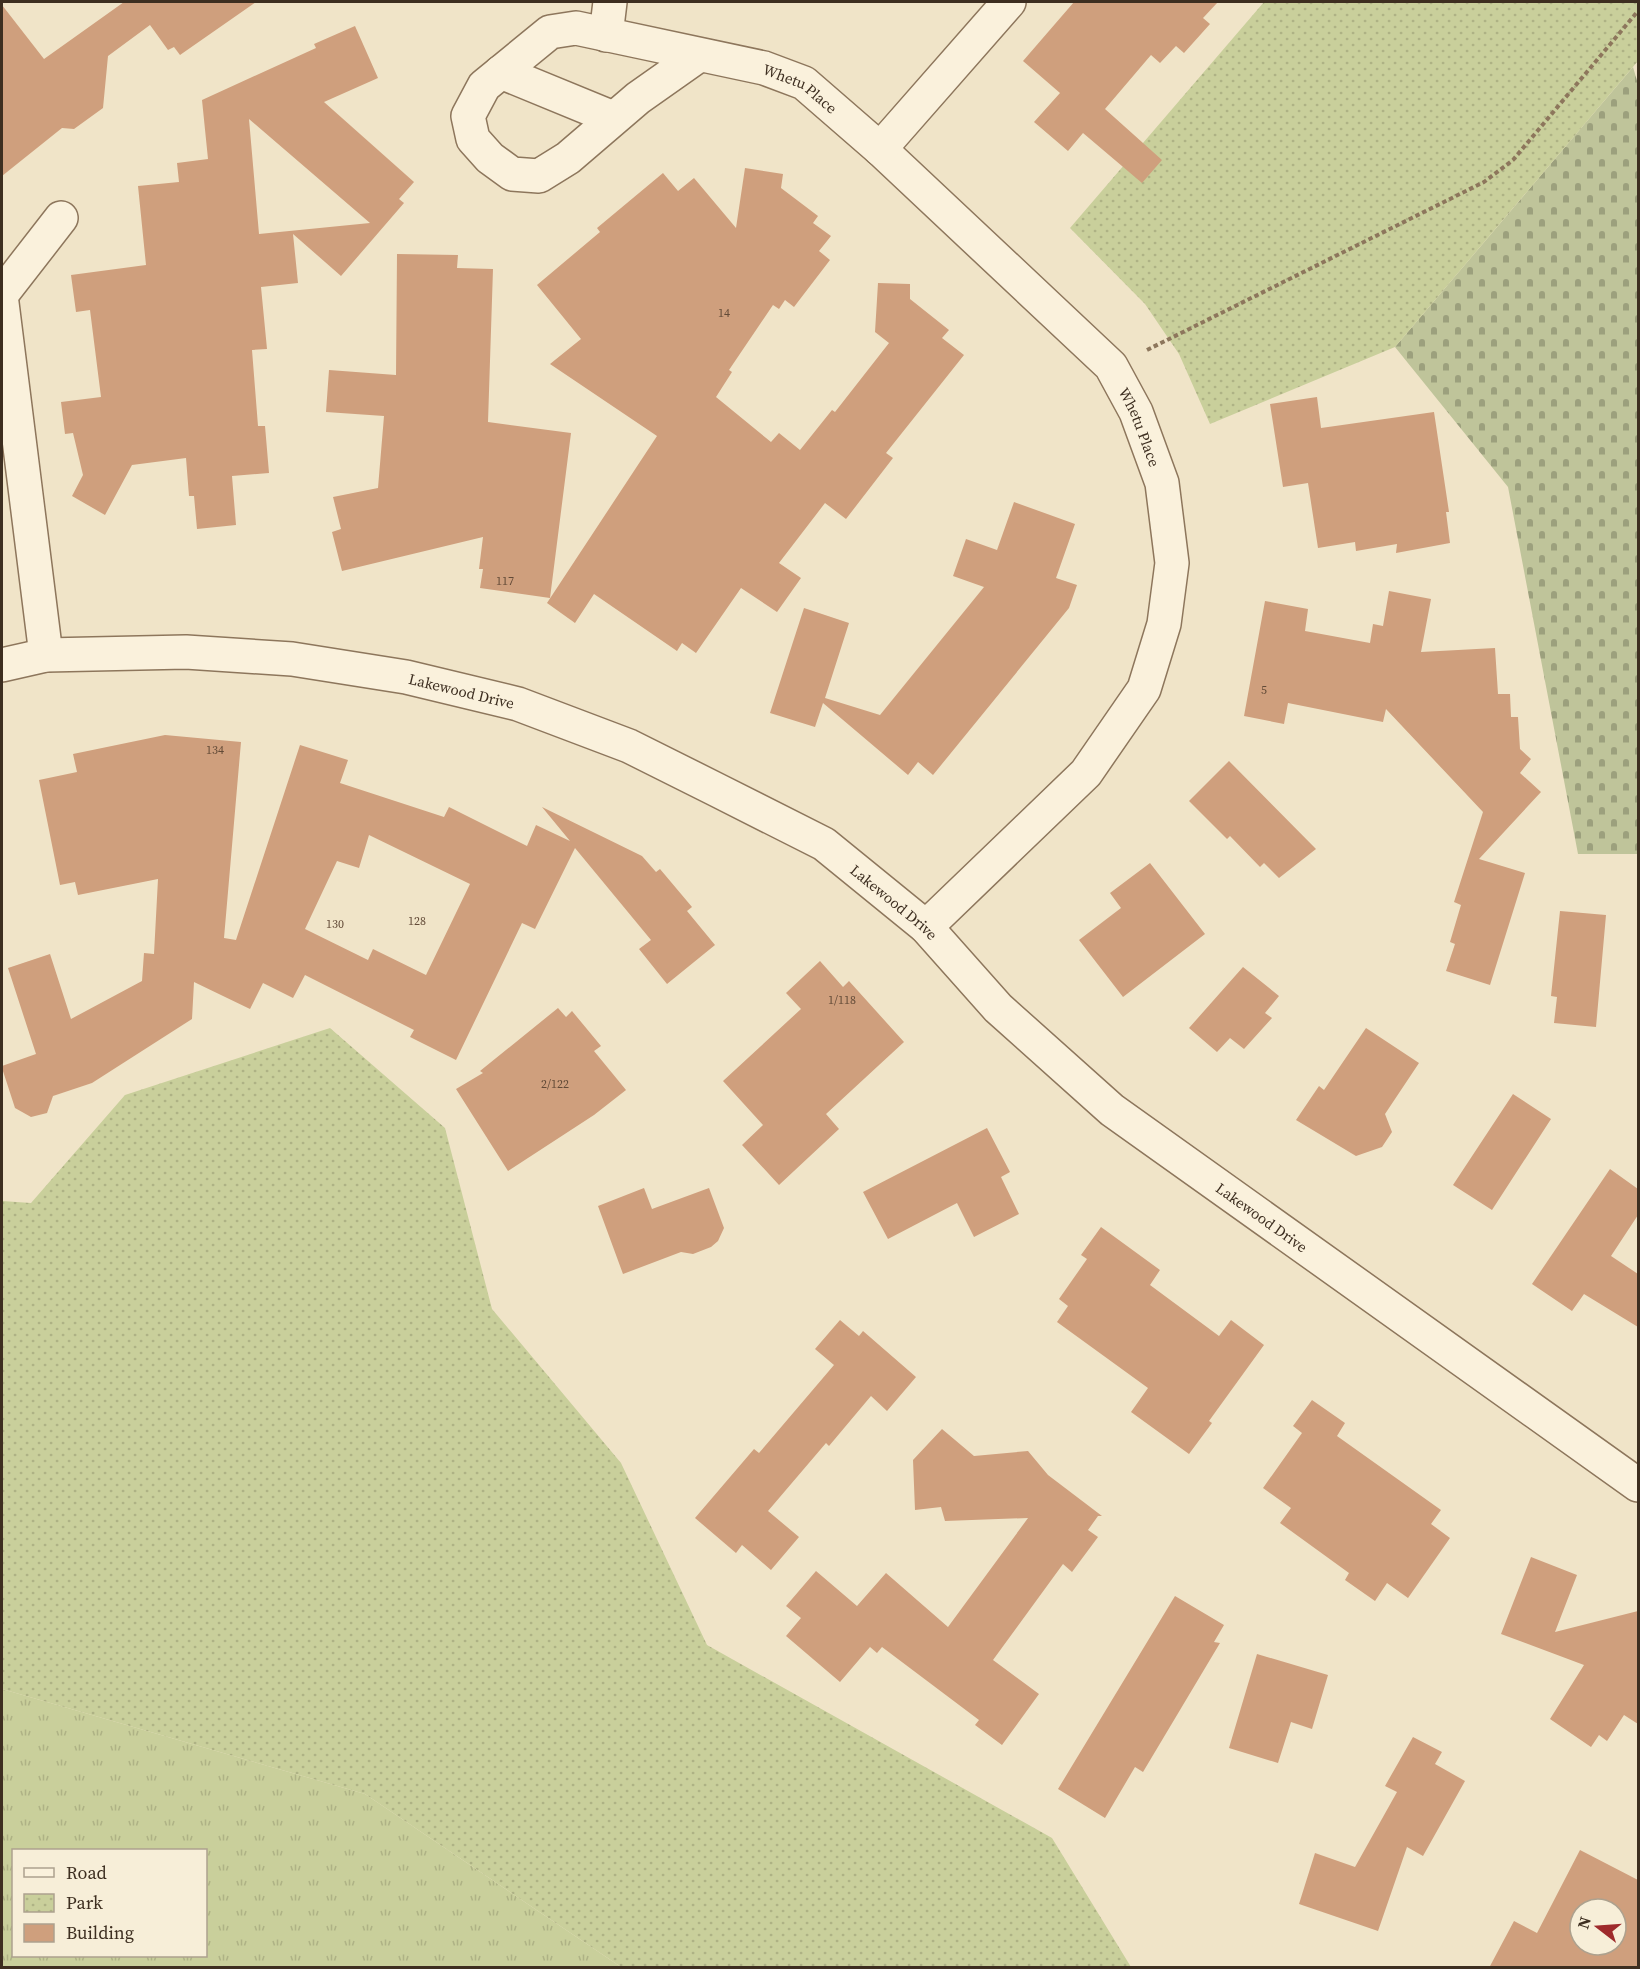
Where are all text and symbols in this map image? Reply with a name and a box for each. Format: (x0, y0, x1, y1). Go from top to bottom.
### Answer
street label: Whetu Place (760, 58, 842, 118)
house number: 14 (718, 305, 730, 321)
street label: Whetu Place (1114, 383, 1166, 470)
house number: 117 (496, 573, 514, 589)
street label: Lakewood Drive (407, 668, 517, 713)
house number: 5 (1261, 682, 1267, 698)
house number: 134 (206, 742, 224, 758)
street label: Lakewood Drive (846, 859, 943, 944)
house number: 128 (408, 913, 426, 929)
house number: 130 (326, 916, 344, 932)
house number: 1/118 (828, 992, 856, 1008)
house number: 2/122 (541, 1076, 569, 1092)
street label: Lakewood Drive (1212, 1177, 1312, 1257)
legend (12, 1849, 207, 1957)
text: Road (66, 1860, 107, 1885)
text: Park (66, 1890, 103, 1915)
north arrow (1568, 1897, 1628, 1957)
text: N (1571, 1913, 1596, 1931)
text: Building (66, 1920, 134, 1945)

